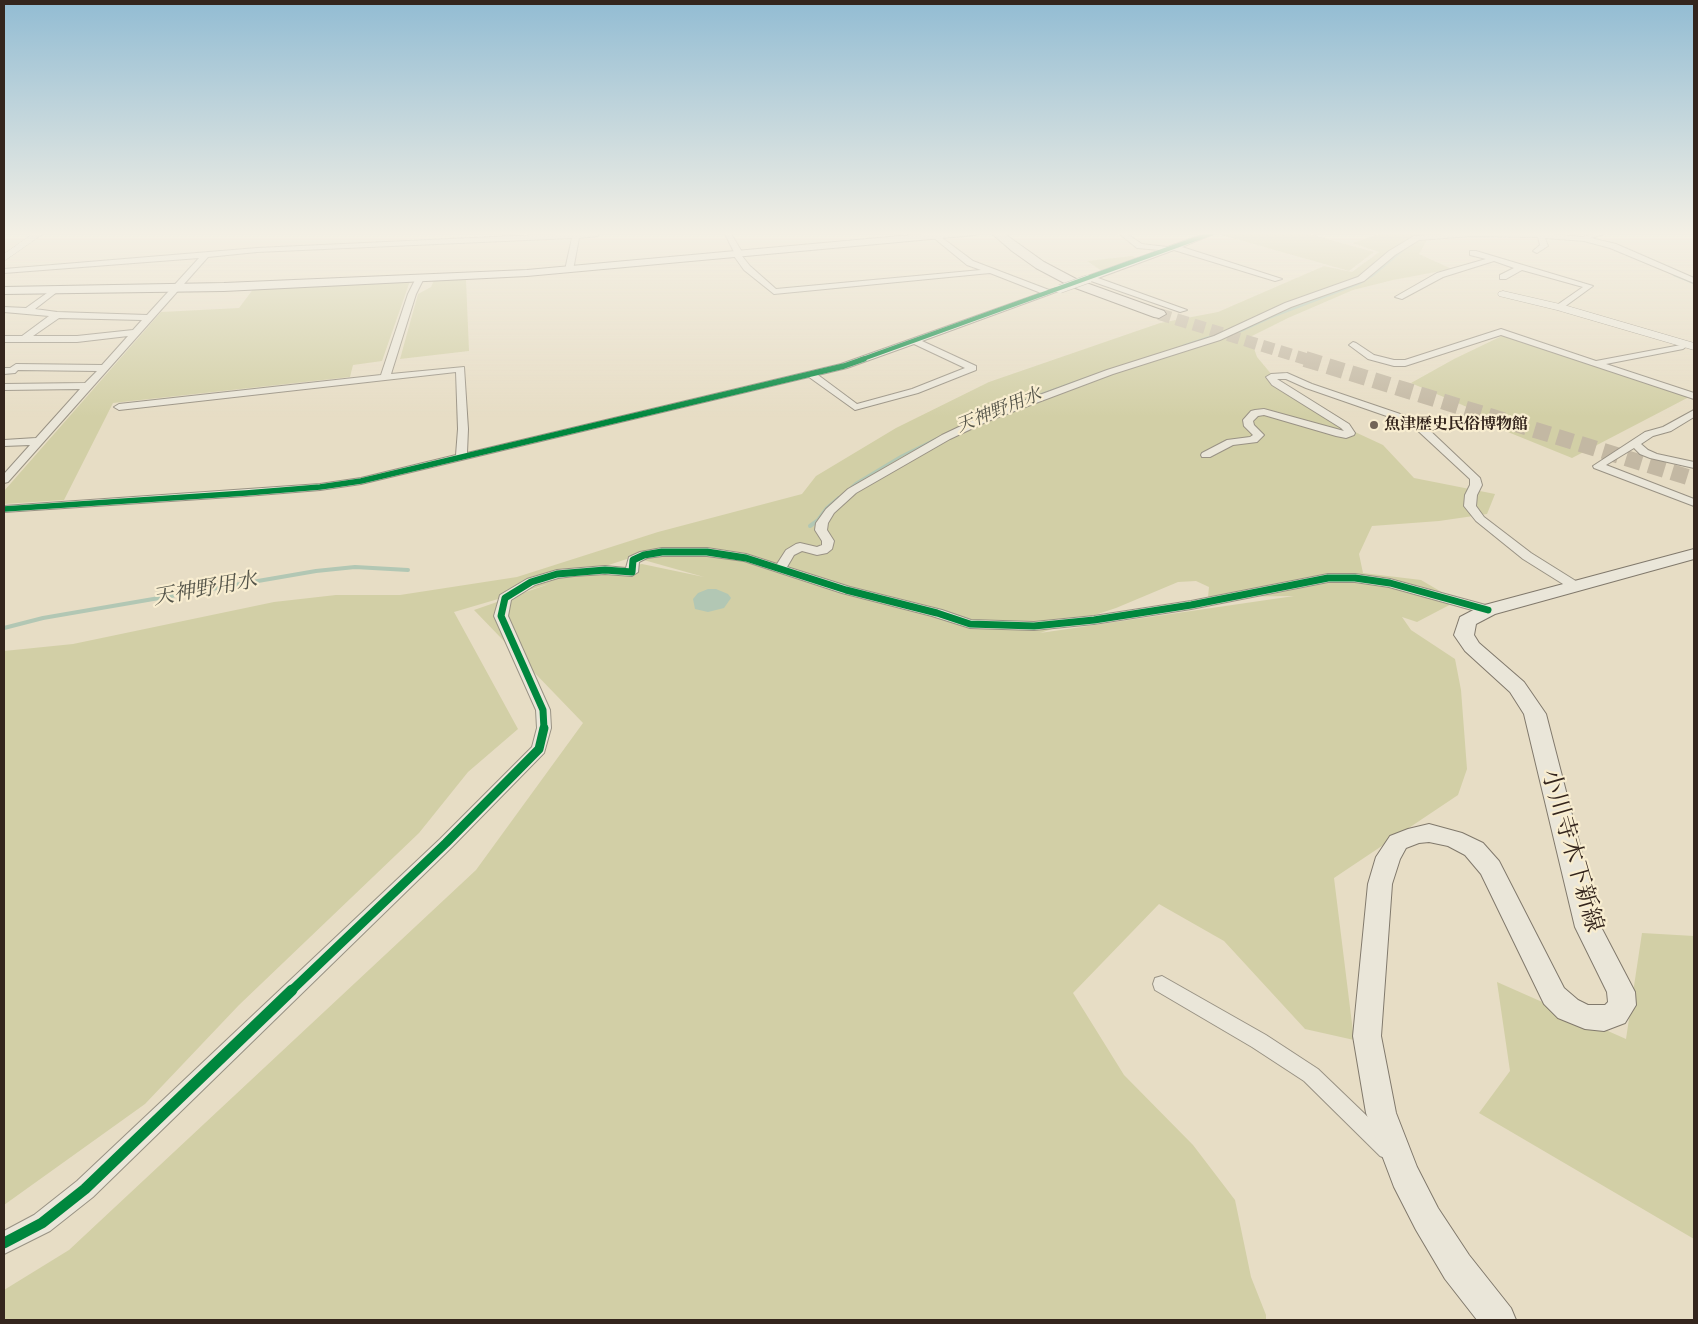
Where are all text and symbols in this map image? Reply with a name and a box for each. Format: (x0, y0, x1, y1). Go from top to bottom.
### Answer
water label: 天神野用水 (953, 384, 1045, 438)
place label: 魚津歴史民俗博物館 (1384, 415, 1528, 435)
marker: 魚津歴史民俗博物館 (1368, 419, 1380, 431)
water label: 天神野用水 (151, 568, 259, 612)
street label: 小川寺木下新線 (1534, 766, 1608, 936)

